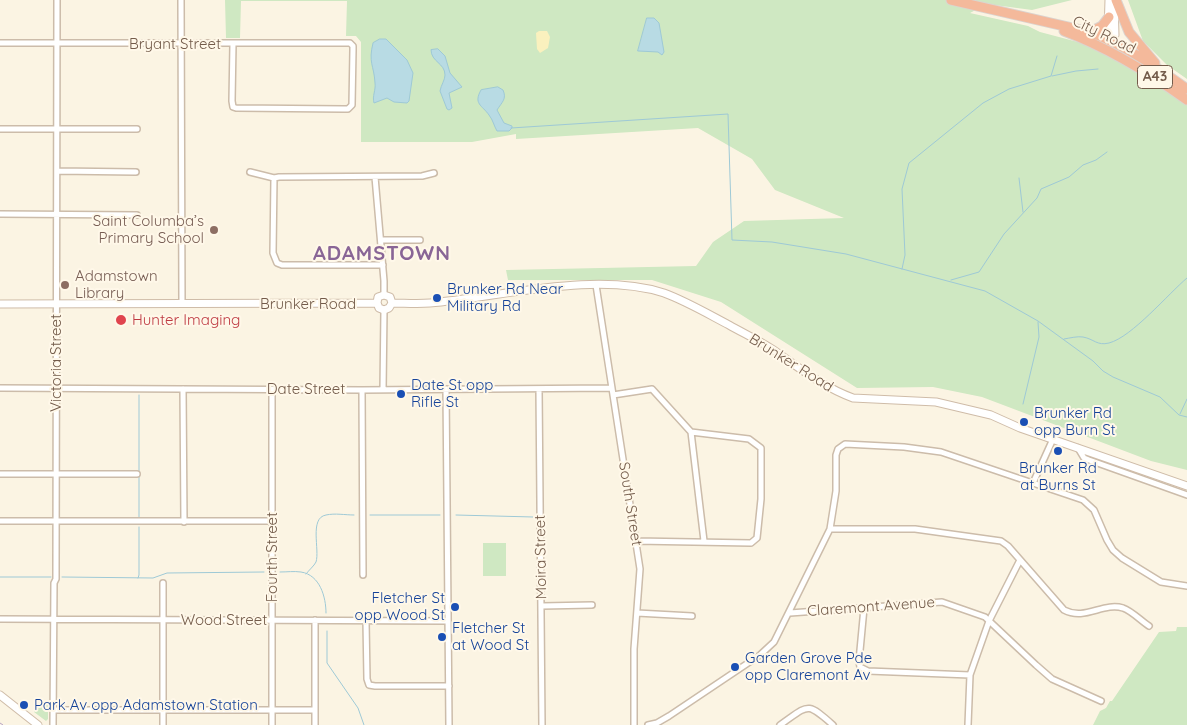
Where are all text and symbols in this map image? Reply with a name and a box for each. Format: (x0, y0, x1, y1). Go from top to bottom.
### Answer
street label: City Road (1070, 12, 1138, 58)
street label: Bryant Street (129, 35, 221, 53)
road number: A43 (1138, 66, 1172, 88)
place label: Saint Columba’s Primary School (93, 212, 204, 247)
marker: Saint Columba’s Primary School (208, 224, 220, 236)
district label: ADAMSTOWN (312, 242, 452, 266)
place label: Adamstown Library (75, 267, 158, 302)
marker: Adamstown Library (59, 279, 71, 291)
place label: Brunker Rd Near Military Rd (447, 280, 563, 315)
marker: Brunker Rd Near Military Rd (431, 292, 443, 304)
street label: Brunker Road (260, 295, 356, 313)
place label: Hunter Imaging (132, 311, 240, 329)
marker: Hunter Imaging (114, 313, 128, 327)
street label: Victoria Street (47, 314, 65, 412)
street label: Brunker Road (746, 330, 836, 396)
place label: Date St opp Rifle St (411, 376, 493, 411)
street label: Date Street (267, 380, 345, 398)
marker: Date St opp Rifle St (395, 388, 407, 400)
place label: Brunker Rd opp Burn St (1034, 404, 1116, 439)
marker: Brunker Rd opp Burn St (1018, 416, 1030, 428)
marker: Brunker Rd at Burns St (1052, 445, 1064, 457)
place label: Brunker Rd at Burns St (1019, 459, 1097, 494)
street label: South Street (614, 461, 646, 547)
street label: Fourth Street (263, 512, 281, 602)
street label: Moira Street (531, 515, 551, 599)
place label: Fletcher St opp Wood St (355, 589, 445, 624)
street label: Claremont Avenue (806, 594, 936, 620)
marker: Fletcher St opp Wood St (449, 601, 461, 613)
street label: Wood Street (181, 611, 267, 629)
place label: Fletcher St at Wood St (452, 619, 529, 654)
marker: Fletcher St at Wood St (436, 631, 448, 643)
place label: Garden Grove Pde opp Claremont Av (745, 649, 872, 684)
marker: Garden Grove Pde opp Claremont Av (729, 661, 741, 673)
place label: Park Av opp Adamstown Station (34, 696, 258, 714)
marker: Park Av opp Adamstown Station (18, 699, 30, 711)

